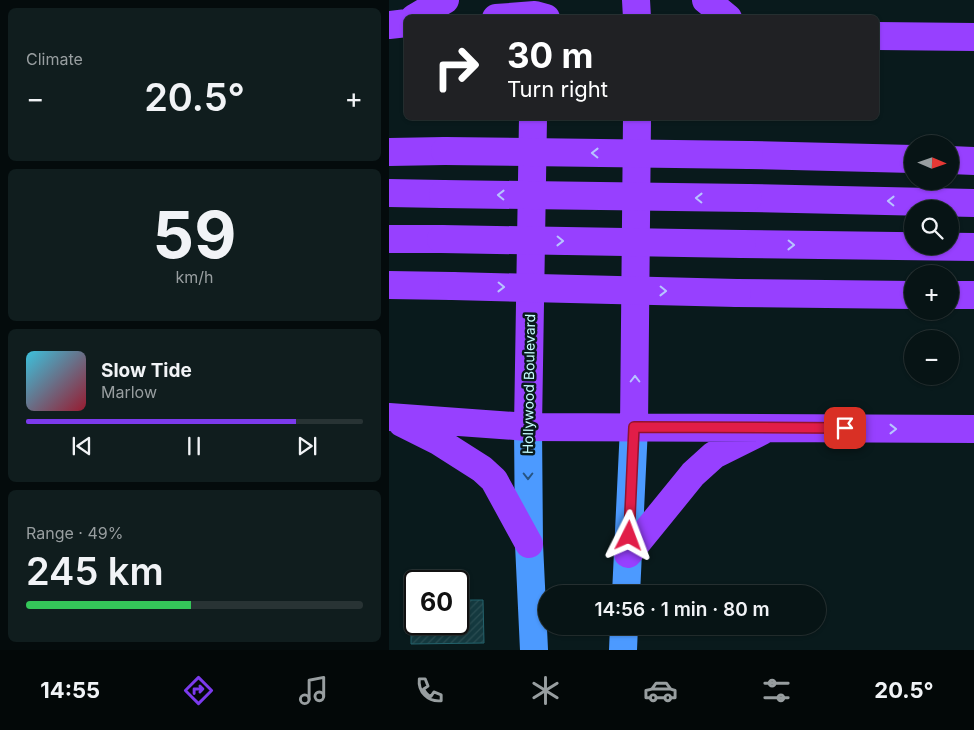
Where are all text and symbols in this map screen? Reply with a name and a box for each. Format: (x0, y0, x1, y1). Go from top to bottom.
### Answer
text: 30 m (507, 34, 593, 76)
icon: right (424, 35, 489, 100)
text: Climate (26, 49, 83, 69)
text: 20.5° (144, 74, 245, 120)
text: Turn right (507, 76, 608, 102)
text: − (26, 81, 45, 115)
text: + (344, 81, 363, 115)
north arrow (904, 135, 959, 190)
map controls (904, 135, 959, 385)
one-way arrow (591, 148, 599, 158)
one-way arrow (497, 189, 505, 200)
one-way arrow (695, 193, 702, 203)
text: 59 (153, 195, 236, 274)
one-way arrow (886, 196, 894, 206)
button: search (904, 200, 959, 255)
one-way arrow (556, 236, 564, 246)
one-way arrow (788, 240, 795, 250)
button: + (904, 265, 959, 320)
text: km/h (175, 267, 214, 287)
one-way arrow (497, 282, 505, 292)
one-way arrow (660, 286, 667, 296)
street label: Hollywood Boulevard (519, 314, 538, 454)
button: − (904, 330, 959, 385)
text: Slow Tide (101, 359, 192, 382)
one-way arrow (630, 374, 640, 382)
text: Marlow (101, 382, 157, 402)
pin (824, 407, 866, 449)
icon: arrive (831, 414, 859, 442)
one-way arrow (890, 424, 897, 434)
icon: previous (68, 432, 96, 460)
icon: pause (180, 432, 208, 460)
icon: next (293, 432, 321, 460)
one-way arrow (523, 472, 533, 480)
position arrow (602, 509, 654, 561)
text: Range · 49% (26, 523, 123, 543)
text: 245 km (26, 548, 164, 594)
speed limit sign: 60 (404, 570, 469, 635)
text: 14:56 · 1 min · 80 m (594, 598, 770, 621)
icon: directions (181, 673, 216, 708)
icon: music (296, 673, 331, 708)
icon: phone (412, 673, 447, 708)
icon: climate (528, 673, 563, 708)
icon: car (643, 673, 678, 708)
icon: filters (759, 673, 794, 708)
text: 14:55 (40, 677, 100, 703)
text: 20.5° (874, 677, 934, 703)

